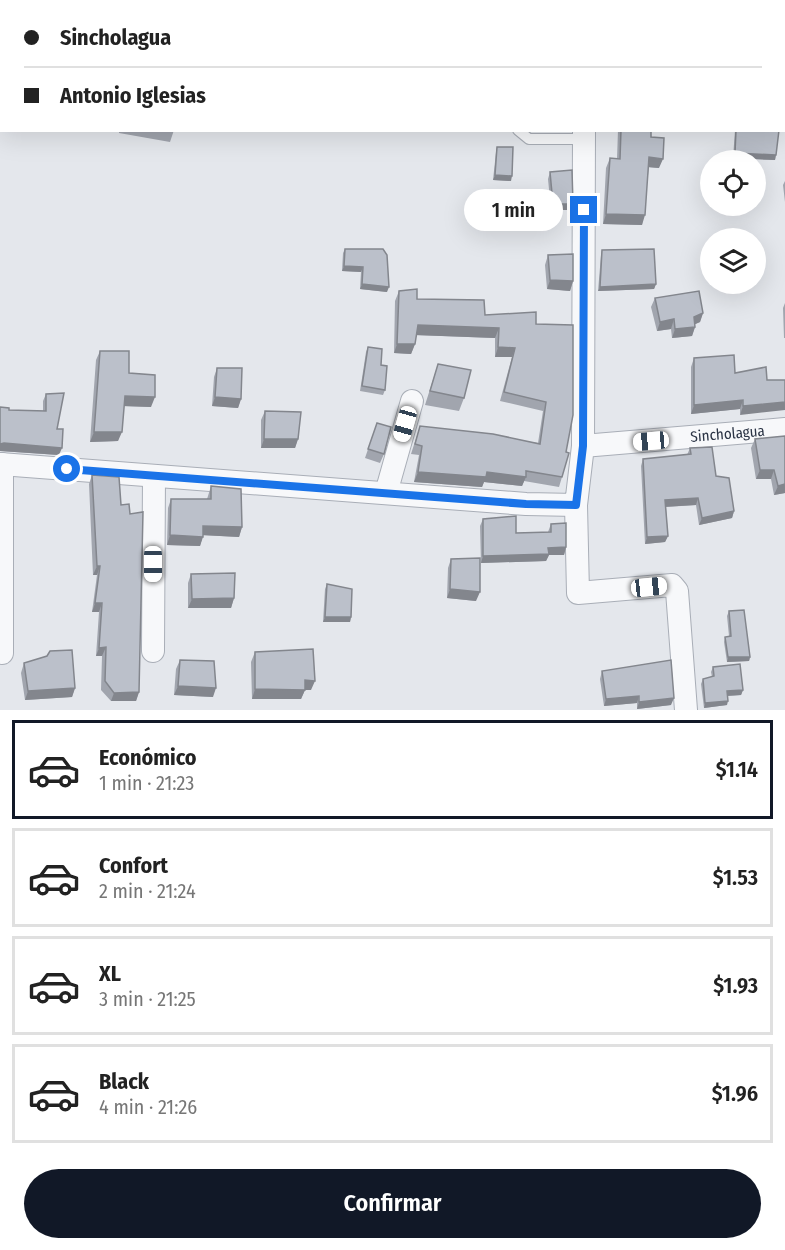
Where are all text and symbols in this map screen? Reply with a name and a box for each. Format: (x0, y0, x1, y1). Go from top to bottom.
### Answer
text: Sincholagua (60, 24, 171, 51)
text: Antonio Iglesias (60, 82, 206, 109)
map controls (700, 150, 766, 294)
button: locate (700, 150, 766, 216)
callout: 1 min (464, 189, 563, 231)
route end (570, 196, 597, 223)
text: 1 min (492, 198, 535, 222)
button: layers (700, 228, 766, 294)
car (391, 404, 419, 444)
street label: Sincholagua (690, 422, 765, 446)
car (632, 430, 670, 452)
route start (53, 455, 80, 482)
car (144, 546, 162, 582)
car (630, 576, 668, 598)
icon: car (27, 743, 81, 797)
text: Económico (99, 744, 197, 771)
text: $1.14 (716, 756, 758, 783)
text: 1 min · 21:23 (99, 771, 194, 795)
icon: car (27, 851, 81, 905)
text: Confort (99, 852, 168, 879)
text: $1.53 (713, 864, 758, 891)
text: 2 min · 21:24 (99, 879, 196, 903)
icon: car (27, 959, 81, 1013)
text: XL (99, 960, 121, 987)
text: $1.93 (713, 972, 758, 999)
text: 3 min · 21:25 (99, 987, 196, 1011)
icon: car (27, 1067, 81, 1121)
text: Black (99, 1068, 149, 1095)
text: $1.96 (712, 1080, 758, 1107)
text: 4 min · 21:26 (99, 1095, 197, 1119)
button: Confirmar (24, 1169, 761, 1238)

